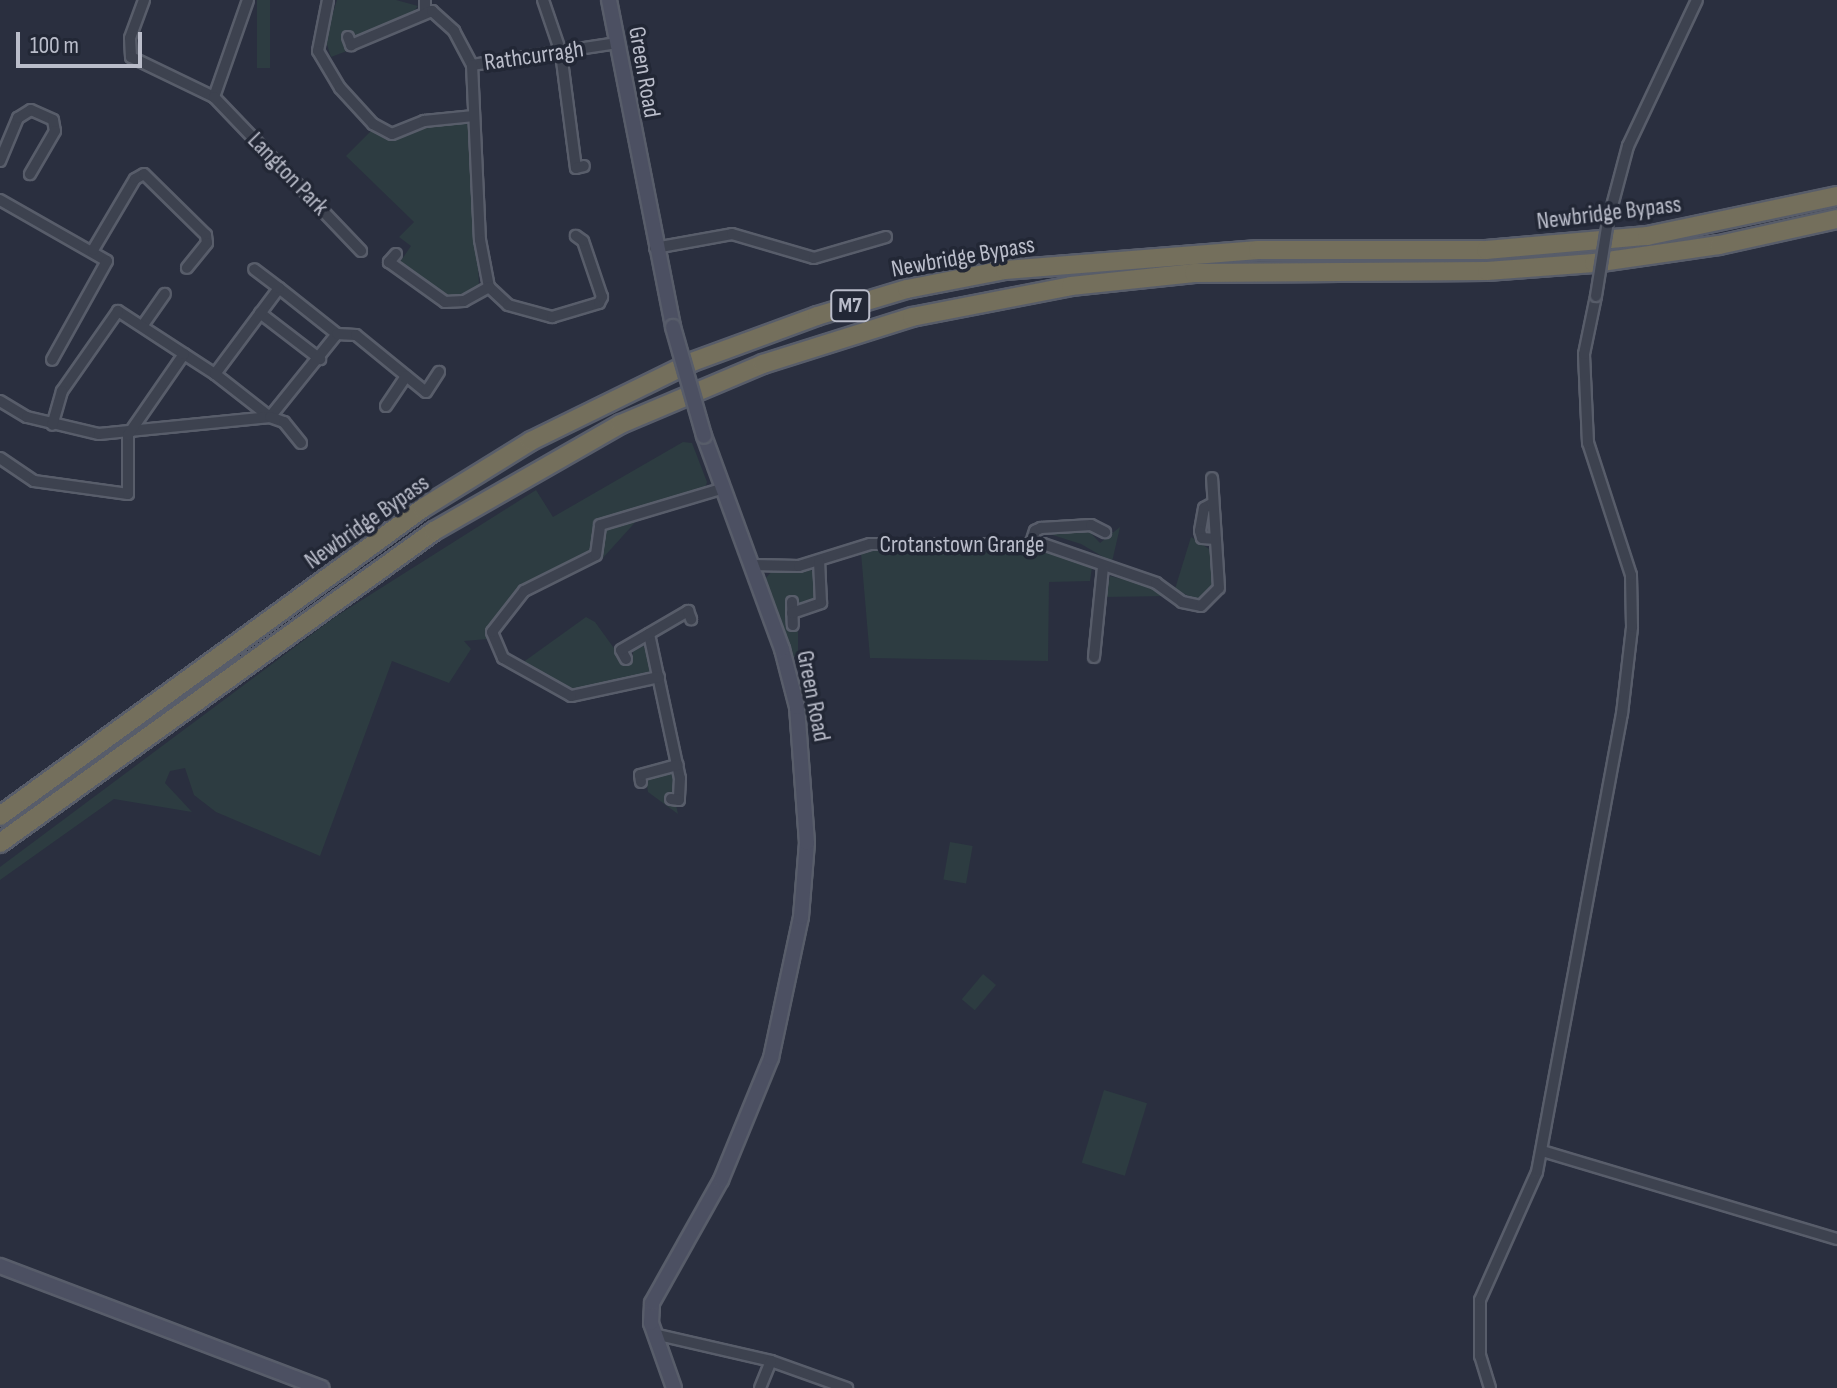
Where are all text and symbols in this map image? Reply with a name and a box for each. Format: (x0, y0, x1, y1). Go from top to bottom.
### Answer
scale bar (20, 16, 146, 66)
street label: Green Road (622, 24, 666, 120)
text: 100 m (30, 31, 79, 60)
street label: Rathcurragh (483, 35, 585, 77)
street label: Langton Park (241, 127, 335, 221)
street label: Newbridge Bypass (1535, 190, 1683, 236)
street label: Newbridge Bypass (889, 230, 1037, 284)
road number: M7 (830, 288, 870, 324)
street label: Newbridge Bypass (299, 469, 435, 575)
street label: Crotanstown Grange (879, 531, 1045, 559)
street label: Green Road (790, 648, 836, 744)

